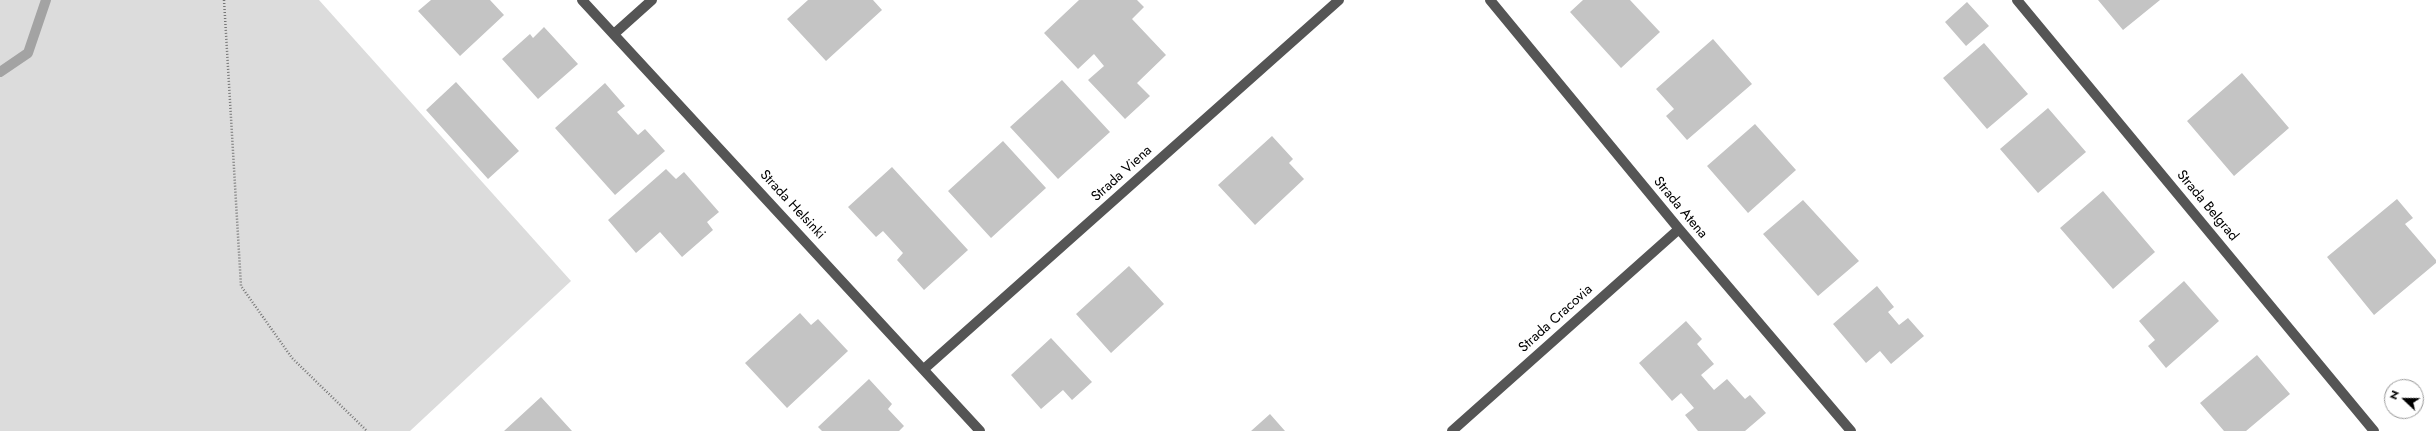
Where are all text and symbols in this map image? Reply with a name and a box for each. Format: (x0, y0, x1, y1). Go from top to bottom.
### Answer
street label: Strada Viena (1088, 142, 1156, 206)
street label: Strada Helsinki (756, 167, 828, 243)
street label: Strada Belgrad (2173, 167, 2241, 245)
street label: Strada Atena (1649, 174, 1711, 242)
street label: Strada Cracovia (1516, 282, 1596, 356)
north arrow (2384, 379, 2424, 419)
text: N (2385, 388, 2403, 402)

